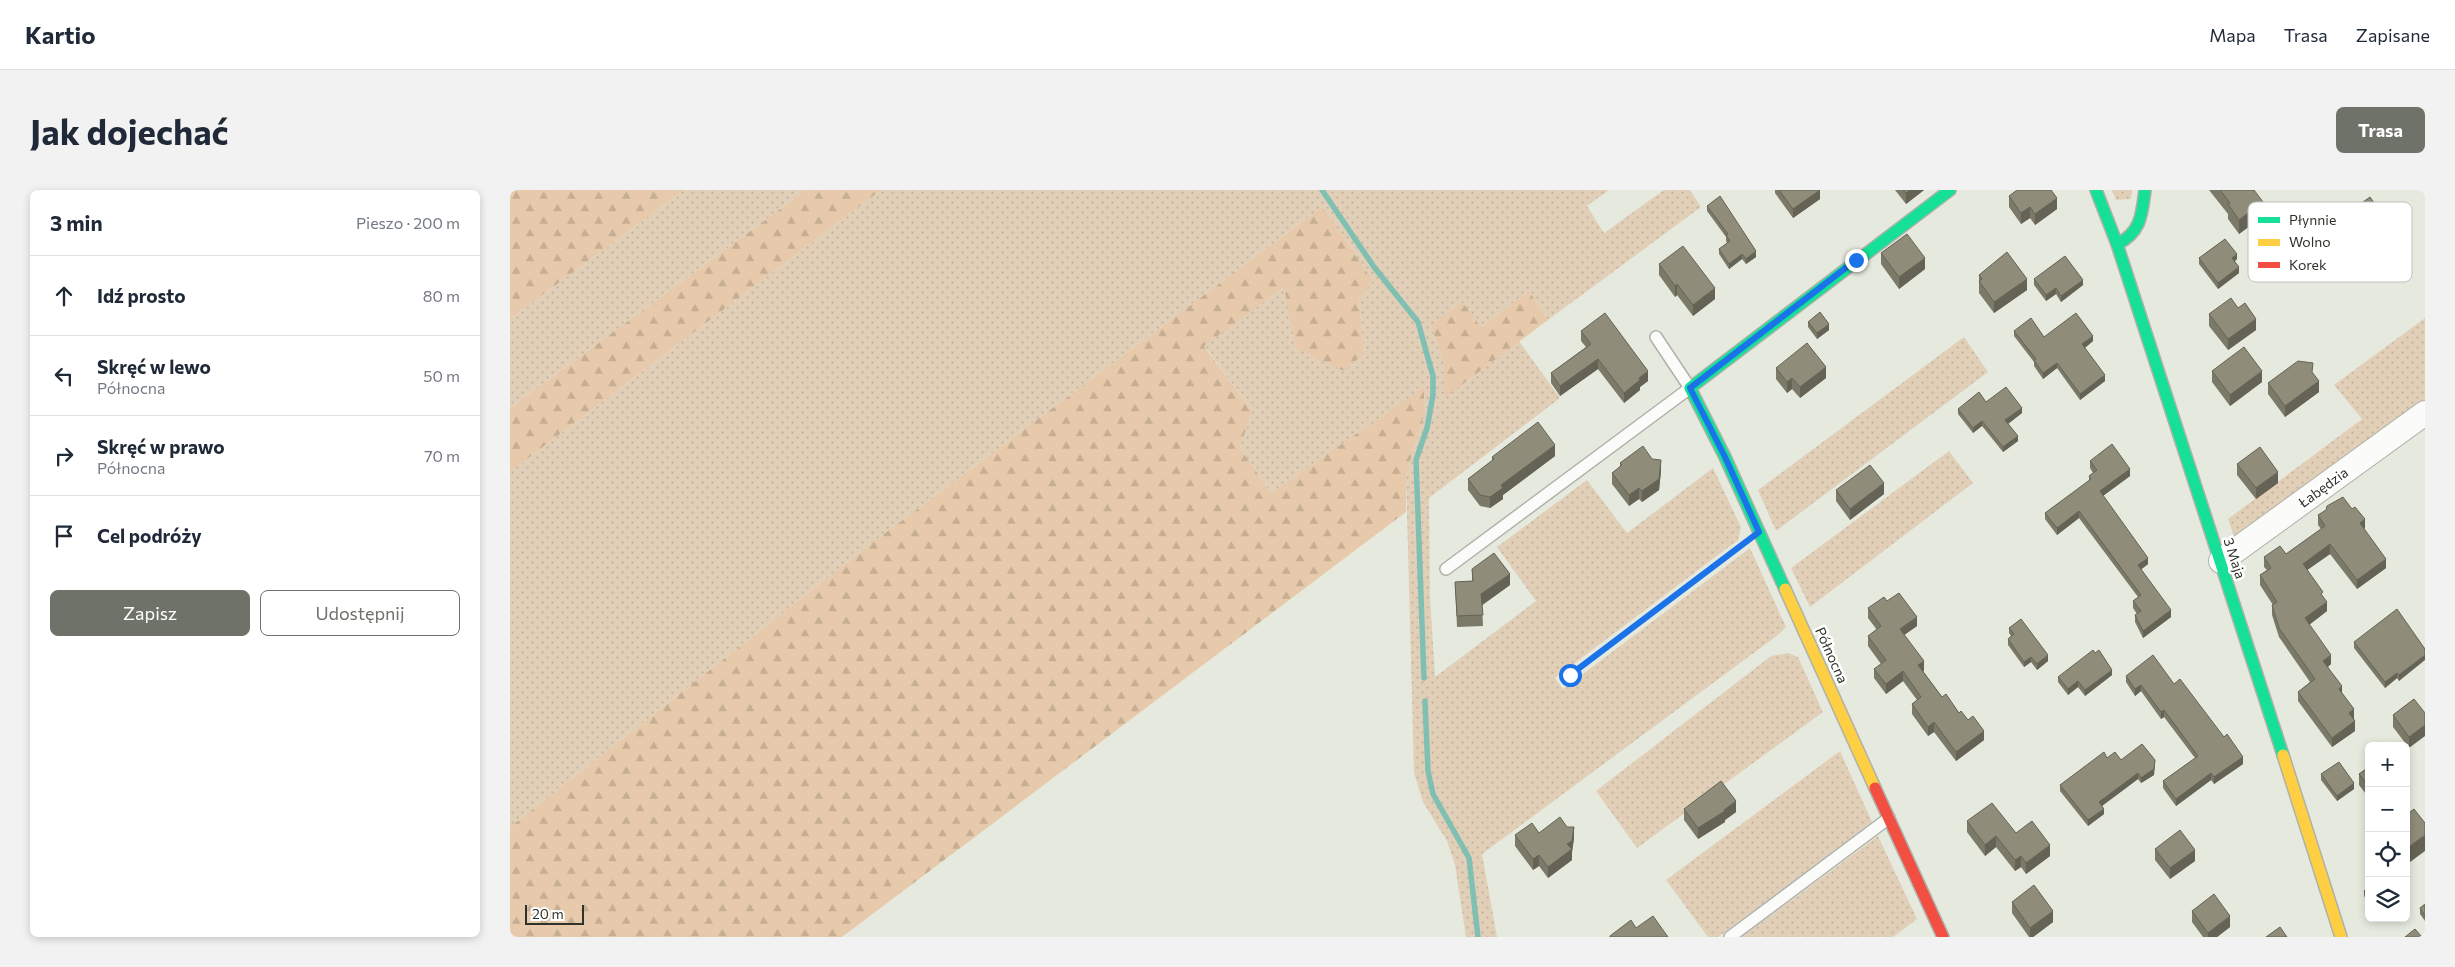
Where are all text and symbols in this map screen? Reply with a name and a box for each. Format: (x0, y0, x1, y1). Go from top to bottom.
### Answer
text: Kartio (25, 20, 95, 49)
text: Mapa (2209, 24, 2256, 46)
text: Trasa (2284, 24, 2328, 46)
text: Zapisane (2356, 24, 2430, 46)
button: Trasa (2336, 107, 2425, 153)
text: Jak dojechać (30, 109, 229, 152)
legend (2248, 202, 2412, 282)
text: 3 min (50, 210, 103, 235)
text: Płynnie (2289, 211, 2336, 228)
text: Pieszo · 200 m (356, 213, 460, 232)
text: Wolno (2289, 233, 2331, 250)
route end (1845, 249, 1868, 272)
text: Korek (2289, 256, 2327, 273)
icon: ahead (50, 282, 78, 310)
text: Idź prosto (97, 284, 186, 307)
text: 80 m (423, 286, 460, 305)
text: Skręć w lewo (97, 355, 211, 378)
icon: left (50, 362, 78, 390)
text: 50 m (423, 366, 460, 385)
text: Północna (97, 378, 165, 397)
text: Skręć w prawo (97, 435, 225, 458)
icon: right (50, 442, 78, 470)
text: 70 m (424, 446, 460, 465)
text: Północna (97, 458, 165, 477)
street label: Łabędzia (2294, 463, 2351, 511)
icon: arrive (50, 522, 78, 550)
text: Cel podróży (97, 524, 202, 547)
street label: 3 Maja (2220, 535, 2250, 581)
button: Zapisz (50, 590, 250, 636)
button: Udostępnij (260, 590, 460, 636)
street label: Północna (1812, 624, 1852, 686)
route start (1559, 664, 1582, 687)
map controls (2365, 742, 2410, 922)
button: + (2365, 742, 2410, 787)
button: − (2365, 787, 2410, 832)
button: locate (2365, 832, 2410, 877)
button: layers (2365, 877, 2410, 922)
scale bar (525, 902, 584, 925)
text: 20 m (532, 905, 564, 922)

